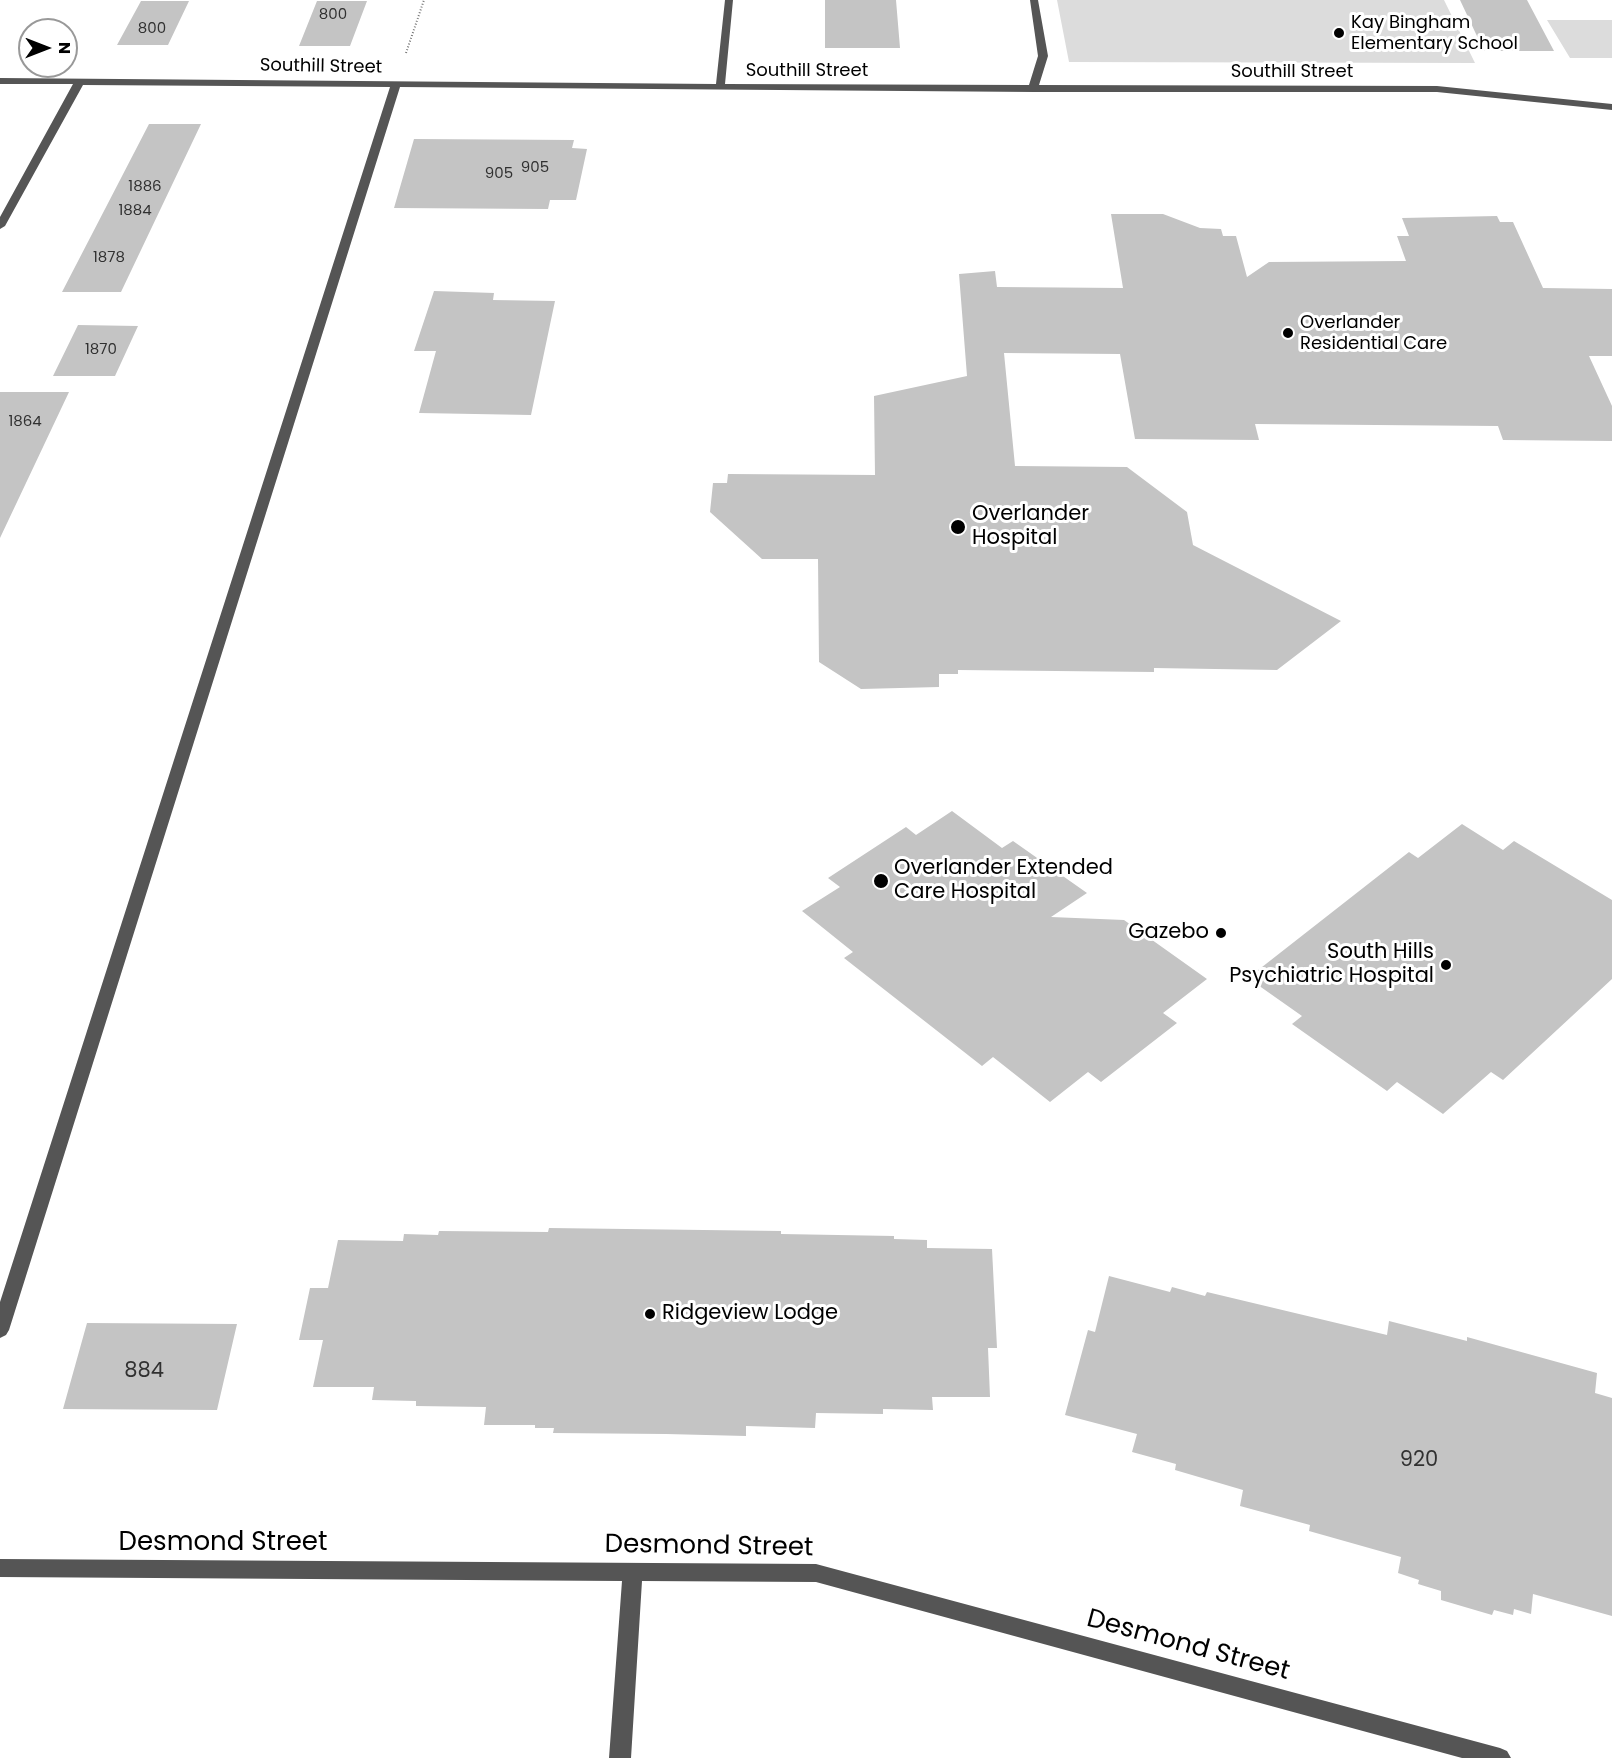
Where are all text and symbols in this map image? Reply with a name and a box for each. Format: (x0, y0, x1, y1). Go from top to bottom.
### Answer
house number: 800 (319, 6, 347, 24)
place label: Kay Bingham Elementary School (1351, 12, 1518, 54)
north arrow (18, 18, 78, 78)
house number: 800 (138, 20, 166, 38)
marker: Kay Bingham Elementary School (1332, 26, 1346, 40)
text: N (53, 42, 76, 54)
street label: Southill Street (260, 55, 382, 79)
street label: Southill Street (746, 60, 868, 82)
street label: Southill Street (1231, 61, 1353, 83)
house number: 905 (521, 159, 549, 177)
house number: 905 (485, 165, 513, 183)
house number: 1886 (128, 178, 162, 196)
house number: 1884 (118, 202, 152, 220)
house number: 1878 (93, 249, 125, 267)
place label: Overlander Residential Care (1300, 312, 1447, 354)
marker: Overlander Residential Care (1281, 326, 1295, 340)
house number: 1870 (85, 341, 117, 359)
house number: 1864 (8, 413, 42, 431)
place label: Overlander Hospital (972, 502, 1089, 552)
marker: Overlander Hospital (949, 518, 967, 536)
place label: Overlander Extended Care Hospital (894, 856, 1113, 906)
marker: Overlander Extended Care Hospital (872, 872, 890, 890)
place label: Gazebo (1128, 920, 1209, 946)
marker: Gazebo (1214, 926, 1228, 940)
place label: South Hills Psychiatric Hospital (1229, 940, 1434, 990)
marker: South Hills Psychiatric Hospital (1439, 958, 1453, 972)
place label: Ridgeview Lodge (662, 1301, 838, 1327)
marker: Ridgeview Lodge (643, 1307, 657, 1321)
house number: 884 (124, 1359, 164, 1385)
house number: 920 (1400, 1448, 1438, 1474)
street label: Desmond Street (119, 1527, 327, 1559)
street label: Desmond Street (604, 1530, 814, 1564)
street label: Desmond Street (1083, 1604, 1293, 1688)

